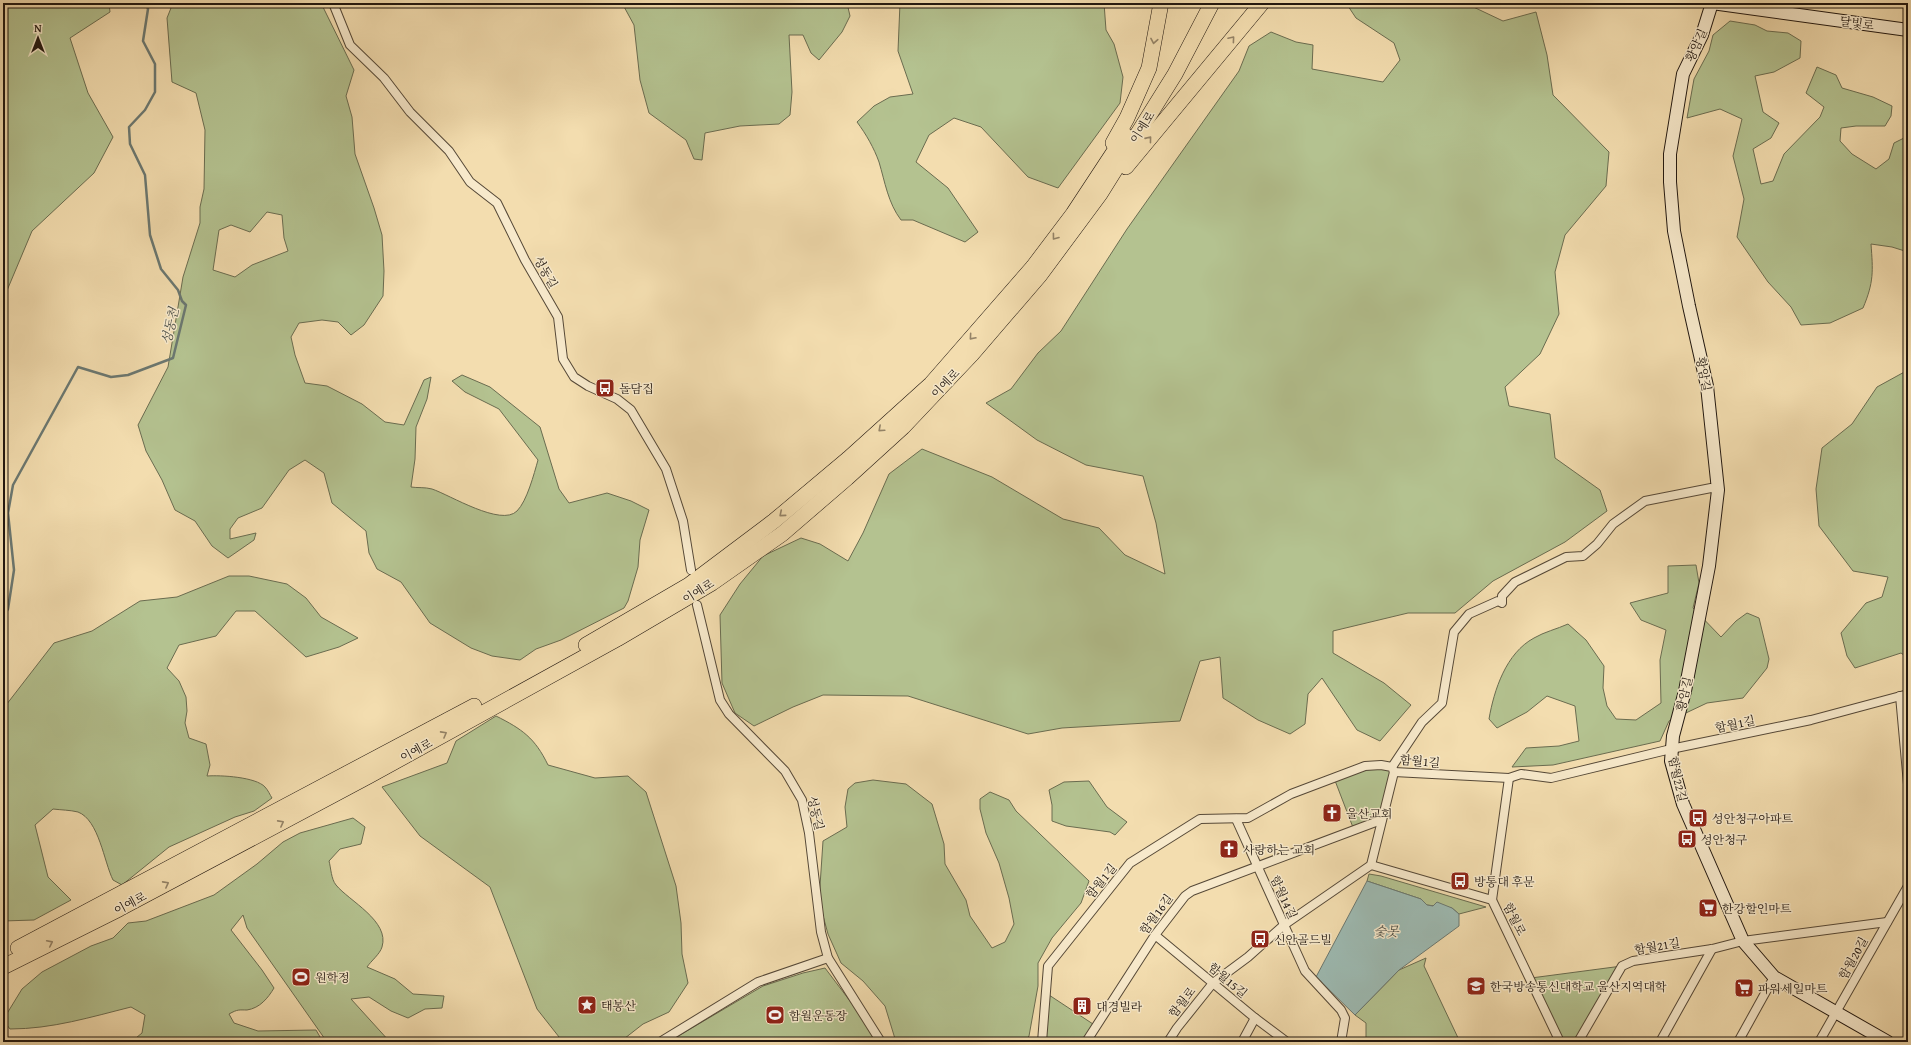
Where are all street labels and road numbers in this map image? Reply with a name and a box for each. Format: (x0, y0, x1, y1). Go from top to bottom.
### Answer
street label: 달빛로 (1839, 12, 1876, 34)
street label: 황암길 (1681, 26, 1711, 64)
street label: 이예로 (1126, 107, 1159, 146)
street label: 성동길 (530, 253, 562, 291)
street label: 황암길 (1692, 355, 1716, 393)
street label: 이예로 (927, 364, 963, 401)
street label: 이예로 (679, 574, 718, 607)
street label: 황암길 (1672, 675, 1696, 713)
street label: 함월1길 (1713, 711, 1757, 737)
street label: 이예로 (397, 734, 436, 766)
street label: 함월1길 (1399, 751, 1441, 771)
street label: 함월22길 (1665, 755, 1691, 803)
street label: 성동길 (804, 794, 828, 832)
street label: 함월1길 (1082, 860, 1120, 902)
street label: 함월14길 (1267, 872, 1301, 922)
street label: 이예로 (111, 887, 150, 919)
street label: 함월16길 (1136, 890, 1176, 938)
street label: 함월로 (1500, 900, 1531, 939)
street label: 함월21길 (1633, 934, 1681, 958)
street label: 함월20길 (1834, 934, 1872, 982)
street label: 함월15길 (1205, 959, 1251, 1001)
street label: 함월로 (1165, 983, 1200, 1021)

